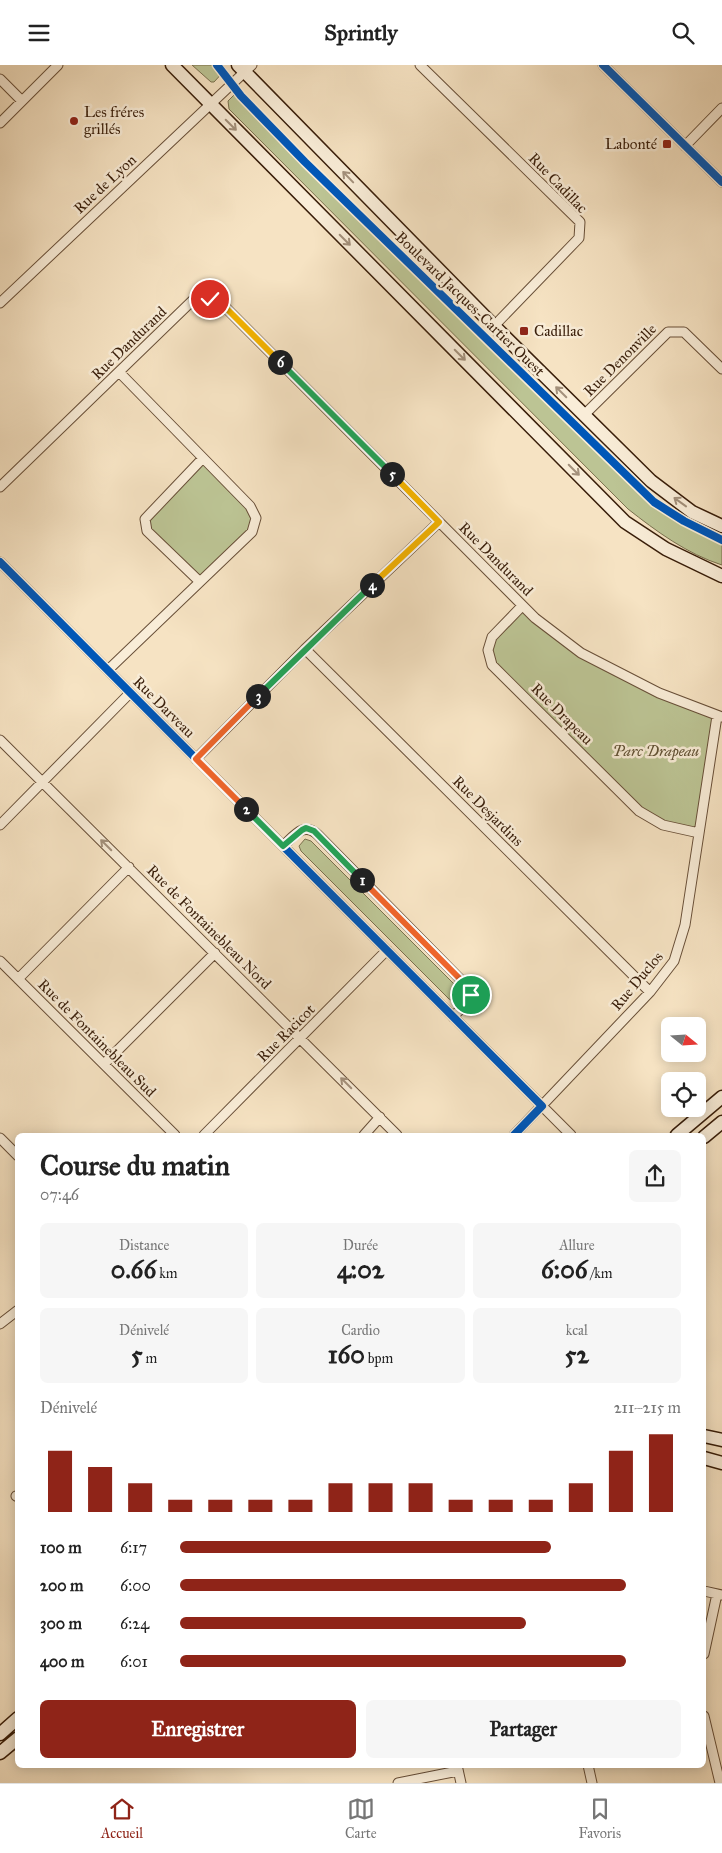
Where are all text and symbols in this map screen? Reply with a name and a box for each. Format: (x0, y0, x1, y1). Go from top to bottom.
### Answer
icon: menu (25, 19, 53, 47)
text: Sprintly (324, 19, 398, 46)
icon: search (669, 19, 697, 47)
place label: Les fréres grillés (84, 103, 144, 138)
marker: Les fréres grillés (68, 115, 80, 127)
one-way arrow (225, 119, 237, 131)
place label: Labonté (605, 135, 658, 153)
marker: Labonté (661, 138, 673, 150)
street label: Rue Cadillac (525, 149, 591, 217)
street label: Rue de Lyon (70, 151, 140, 217)
one-way arrow (342, 171, 354, 183)
street label: Boulevard Jacques-Cartier Ouest (391, 228, 549, 381)
one-way arrow (339, 234, 351, 246)
pin (189, 278, 231, 320)
icon: check (196, 285, 224, 313)
street label: Rue Dandurand (88, 302, 171, 383)
street label: Rue Denonville (580, 320, 660, 400)
place label: Cadillac (534, 322, 583, 340)
marker: Cadillac (518, 325, 530, 337)
pin: 6 (268, 349, 292, 375)
one-way arrow (454, 349, 466, 361)
text: 6 (277, 354, 284, 371)
one-way arrow (554, 386, 567, 398)
pin: 5 (380, 461, 404, 487)
one-way arrow (568, 464, 580, 476)
text: 5 (389, 466, 396, 483)
one-way arrow (674, 497, 687, 508)
street label: Rue Dandurand (455, 518, 537, 600)
pin: 4 (360, 573, 384, 597)
text: 4 (369, 577, 376, 594)
street label: Rue Darveau (130, 673, 198, 741)
street label: Rue Drapeau (527, 679, 597, 749)
pin: 3 (246, 683, 270, 709)
text: 3 (256, 688, 261, 705)
park label: Parc Drapeau (613, 742, 699, 761)
street label: Rue Desjardins (449, 772, 527, 850)
pin: 2 (234, 797, 258, 821)
text: 2 (243, 801, 250, 818)
one-way arrow (100, 839, 113, 851)
street label: Rue de Fontainebleau Nord (143, 861, 275, 993)
pin: 1 (350, 867, 374, 893)
text: 1 (360, 872, 365, 889)
street label: Rue Duclos (607, 948, 667, 1014)
pin (450, 974, 492, 1016)
street label: Rue de Fontainebleau Sud (34, 975, 160, 1101)
icon: arrive (457, 981, 485, 1009)
street label: Rue Racicot (253, 1000, 319, 1066)
north arrow (661, 1017, 706, 1063)
map controls (661, 1017, 706, 1117)
button: locate (661, 1072, 706, 1117)
one-way arrow (340, 1077, 352, 1089)
text: Course du matin (40, 1148, 230, 1183)
button: share (629, 1150, 681, 1202)
text: 07:46 (40, 1185, 79, 1204)
text: Distance (119, 1237, 169, 1254)
text: Durée (343, 1237, 378, 1254)
text: Allure (559, 1237, 595, 1254)
text: 0.66 (111, 1254, 156, 1285)
text: 4:02 (337, 1254, 384, 1285)
text: 6:06 (541, 1254, 588, 1285)
text: km (156, 1265, 178, 1282)
text: /km (588, 1265, 613, 1282)
text: Dénivelé (119, 1322, 169, 1339)
text: Cardio (341, 1322, 380, 1339)
text: kcal (566, 1322, 588, 1339)
text: 5 (131, 1339, 143, 1370)
text: 160 (328, 1339, 365, 1370)
text: 52 (565, 1339, 589, 1370)
text: m (143, 1350, 157, 1367)
text: bpm (365, 1350, 393, 1367)
text: Dénivelé (40, 1398, 97, 1417)
text: 211–215 m (614, 1398, 681, 1417)
text: 100 m (40, 1538, 82, 1557)
text: 6:17 (120, 1538, 147, 1557)
text: 200 m (40, 1576, 83, 1595)
text: 6:00 (120, 1576, 151, 1595)
text: 300 m (40, 1614, 82, 1633)
text: 6:24 (120, 1614, 149, 1633)
text: 400 m (40, 1652, 84, 1671)
text: 6:01 (120, 1652, 148, 1671)
button: Enregistrer (40, 1700, 356, 1758)
button: Partager (366, 1700, 681, 1758)
tab: Accueil (101, 1795, 143, 1842)
tab: Carte (345, 1795, 377, 1842)
tab: Favoris (578, 1795, 621, 1842)

